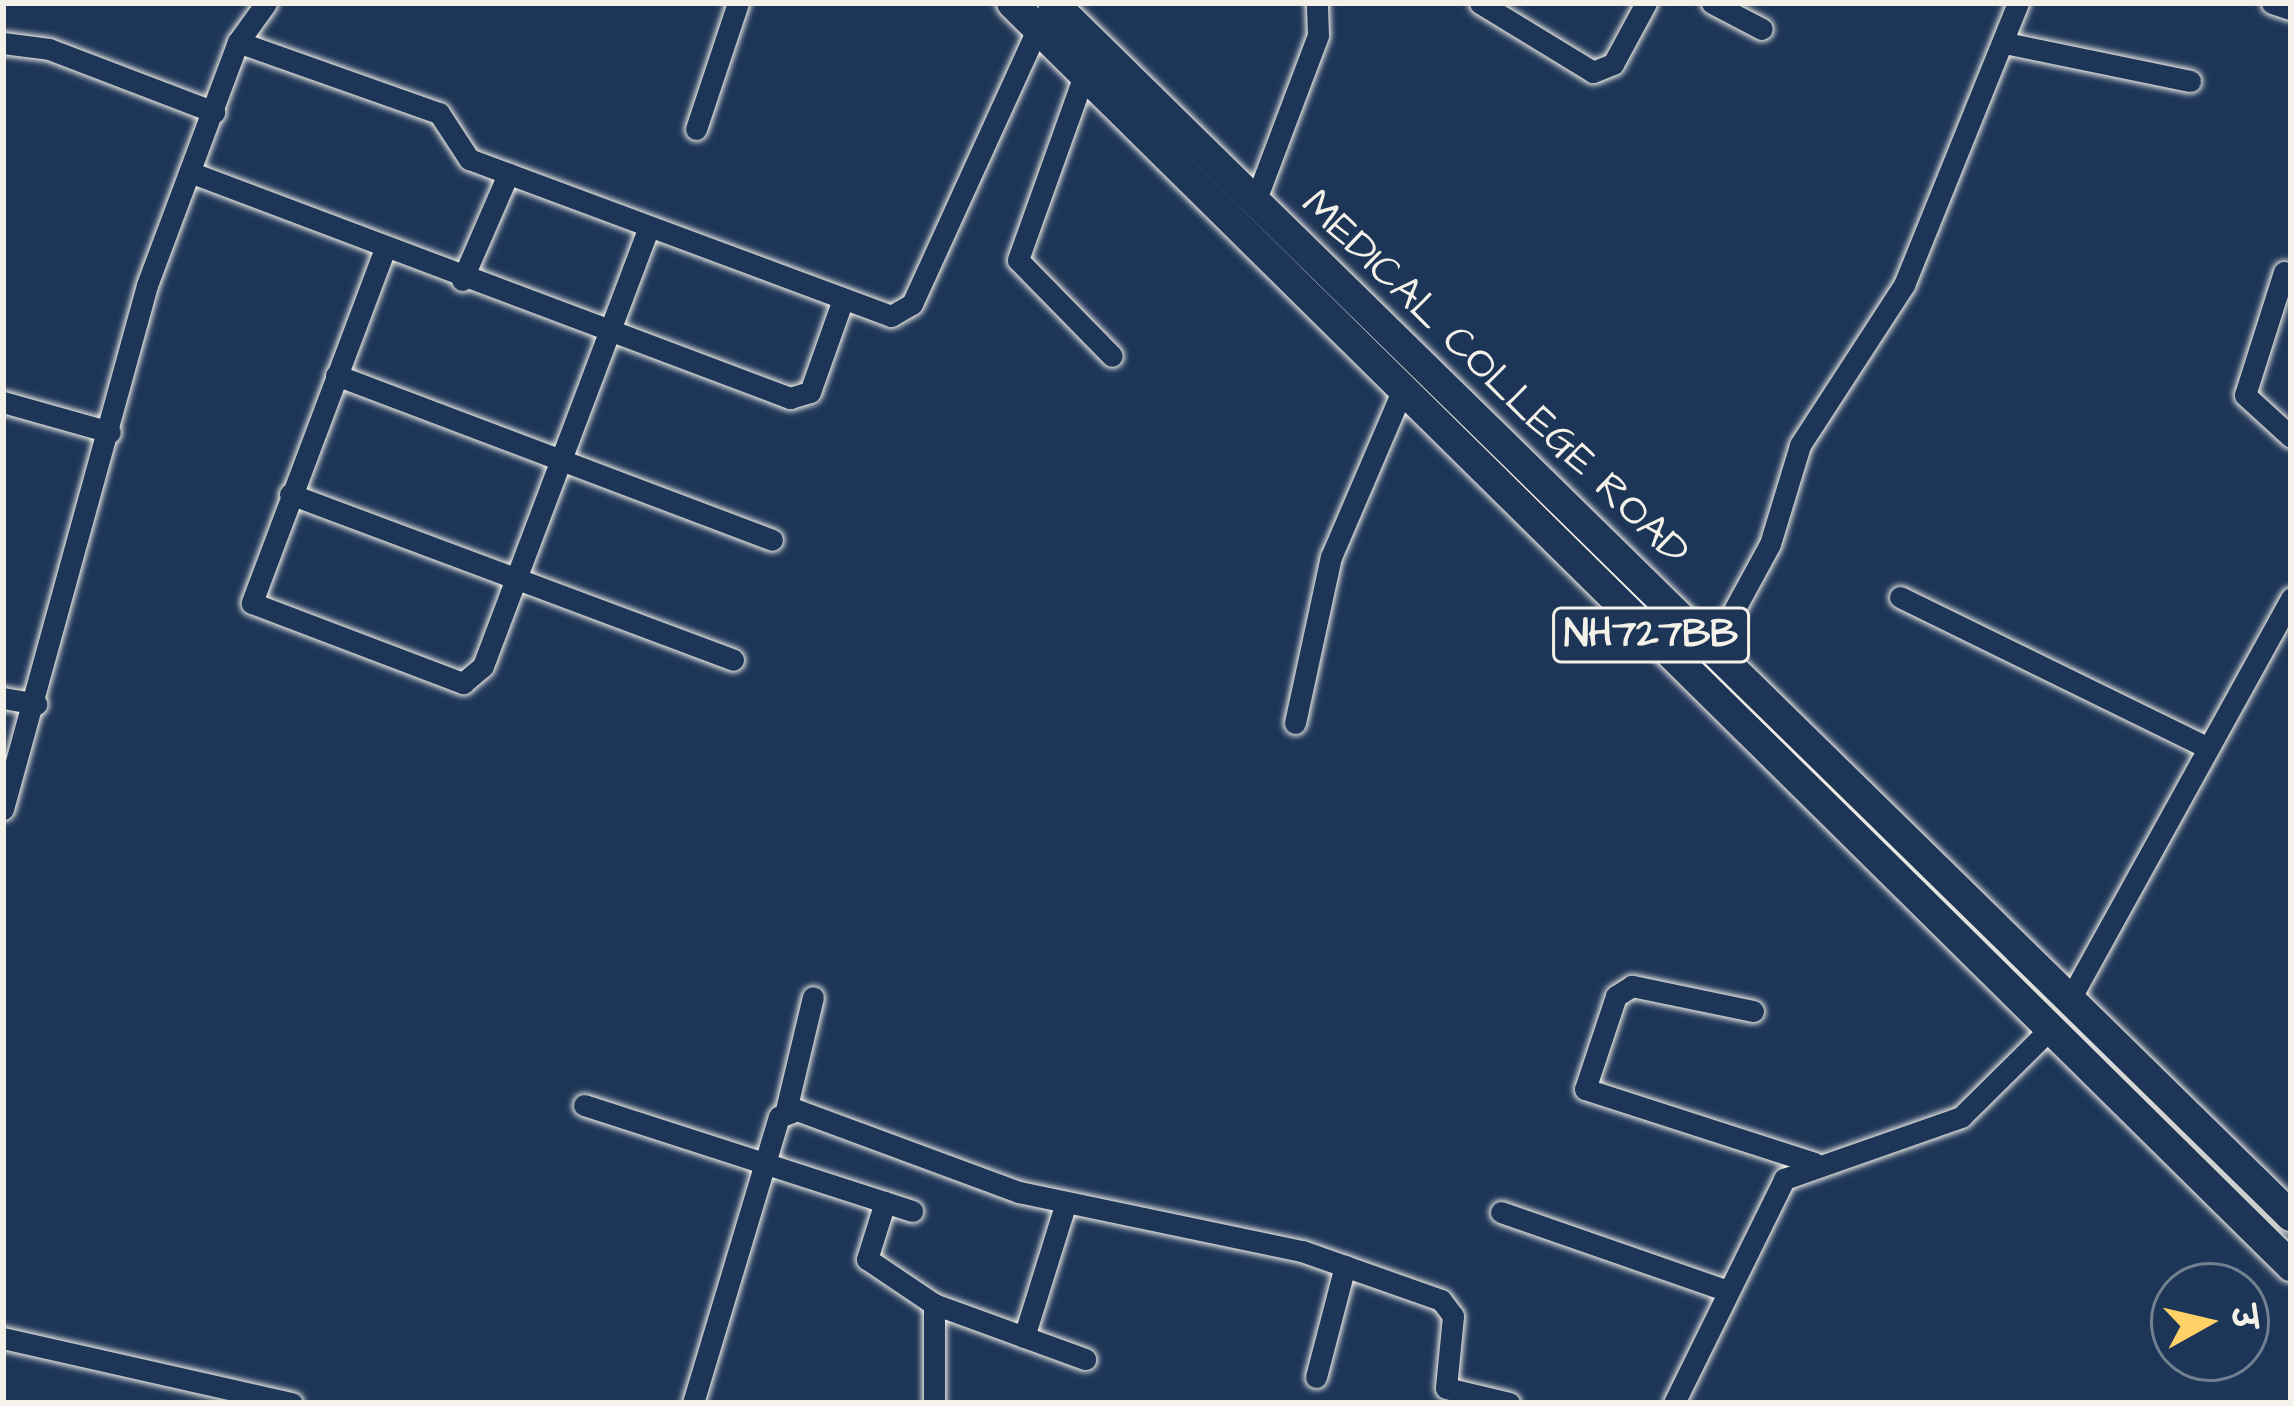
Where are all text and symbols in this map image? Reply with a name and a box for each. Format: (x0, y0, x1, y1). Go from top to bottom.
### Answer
street label: MEDICAL COLLEGE ROAD (1291, 179, 1699, 577)
road number: NH727BB (1552, 602, 1750, 668)
north arrow (2150, 1262, 2270, 1382)
text: उ (2218, 1303, 2267, 1331)

